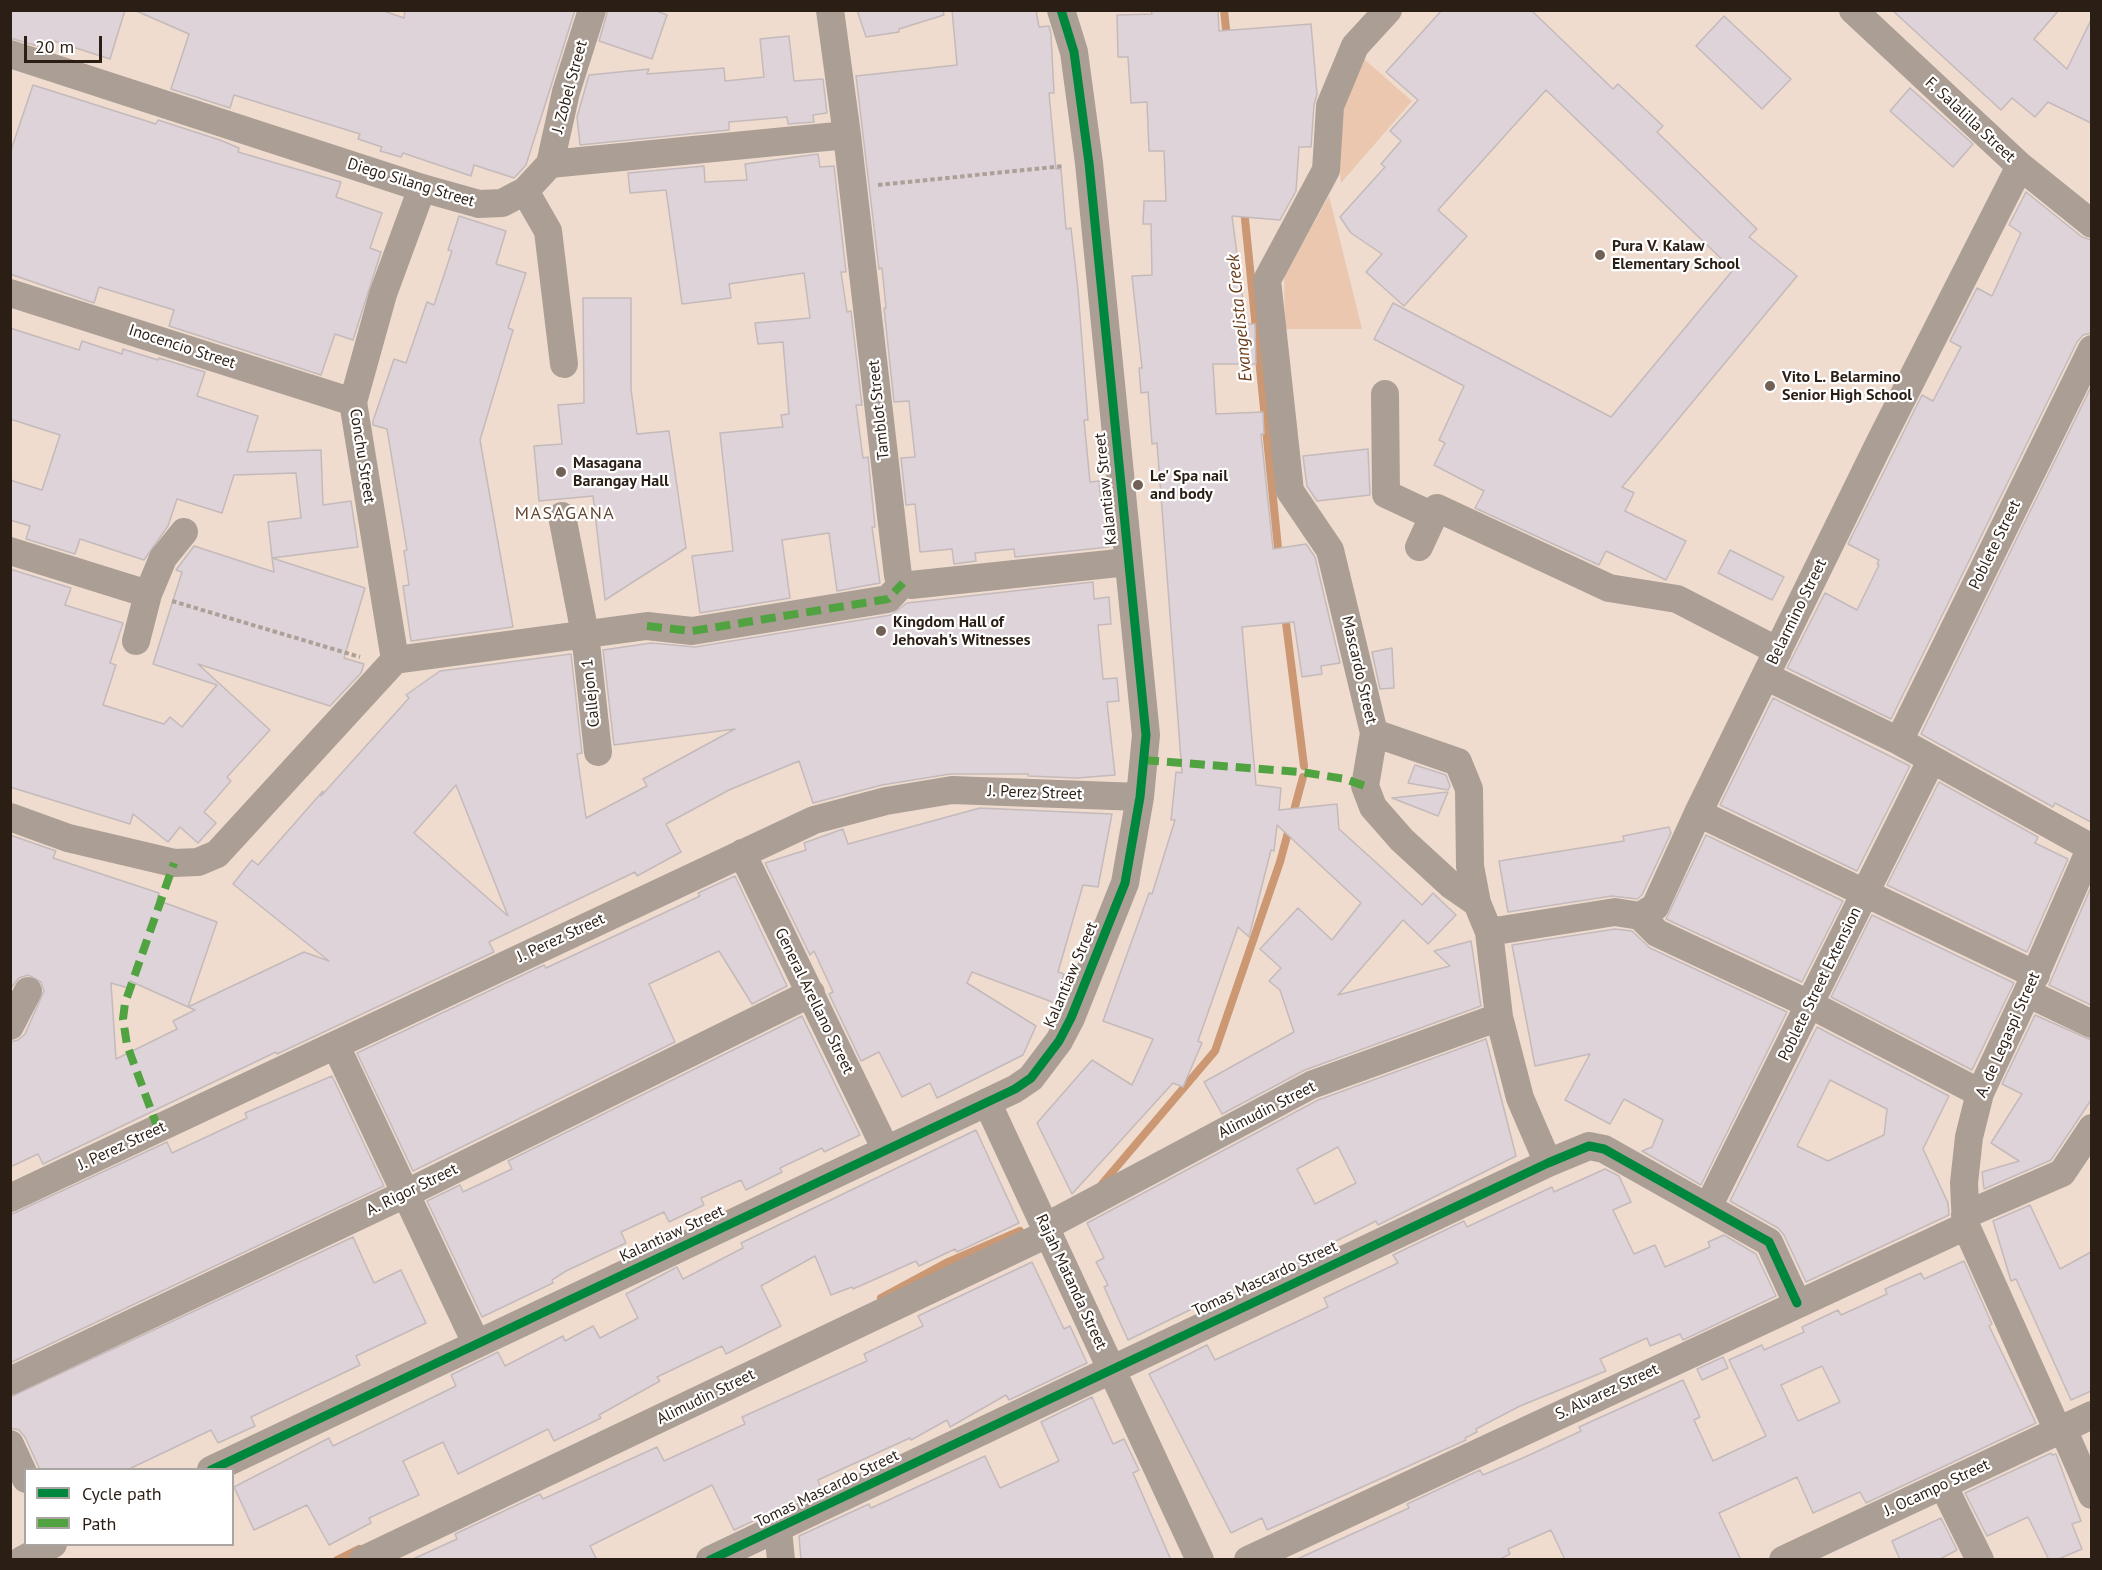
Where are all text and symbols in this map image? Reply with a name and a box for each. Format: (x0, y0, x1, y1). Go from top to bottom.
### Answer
scale bar (27, 24, 105, 62)
text: 20 m (35, 35, 74, 58)
street label: J. Zobel Street (548, 38, 592, 136)
street label: F. Salalilla Street (1921, 73, 2019, 167)
street label: Diego Silang Street (345, 155, 477, 211)
place label: Pura V. Kalaw Elementary School (1612, 236, 1740, 274)
marker: Pura V. Kalaw Elementary School (1593, 248, 1607, 262)
water label: Evangelista Creek (1223, 253, 1257, 383)
street label: Inocencio Street (126, 321, 238, 373)
street label: Tamblot Street (864, 359, 894, 461)
place label: Vito L. Belarmino Senior High School (1782, 367, 1912, 405)
marker: Vito L. Belarmino Senior High School (1763, 379, 1777, 393)
street label: Conchu Street (345, 407, 379, 505)
street label: Kalantiaw Street (1091, 432, 1121, 546)
place label: Masagana Barangay Hall (573, 453, 669, 491)
marker: Masagana Barangay Hall (554, 465, 568, 479)
place label: Le' Spa nail and body (1150, 466, 1228, 504)
marker: Le' Spa nail and body (1131, 478, 1145, 492)
street label: Poblete Street (1965, 497, 2025, 593)
district label: MASAGANA (515, 503, 615, 525)
street label: Belarmino Street (1763, 556, 1831, 668)
place label: Kingdom Hall of Jehovah's Witnesses (893, 612, 1030, 650)
street label: Mascardo Street (1337, 614, 1381, 726)
marker: Kingdom Hall of Jehovah's Witnesses (874, 624, 888, 638)
street label: Callejon 1 (578, 658, 604, 728)
street label: J. Perez Street (987, 782, 1083, 804)
street label: Poblete Street Extension (1774, 904, 1866, 1064)
street label: J. Perez Street (514, 909, 608, 967)
street label: Kalantiaw Street (1040, 919, 1102, 1031)
street label: General Arellano Street (770, 925, 858, 1077)
street label: A. de Legaspi Street (1972, 969, 2044, 1101)
street label: Alimudin Street (1215, 1077, 1319, 1143)
street label: J. Perez Street (75, 1117, 169, 1175)
street label: A. Rigor Street (363, 1160, 461, 1220)
street label: Kalantiaw Street (617, 1201, 727, 1267)
street label: Rajah Matanda Street (1031, 1211, 1111, 1353)
street label: Tomas Mascardo Street (1190, 1237, 1340, 1321)
street label: S. Alvarez Street (1552, 1360, 1662, 1424)
street label: Alimudin Street (654, 1365, 758, 1429)
street label: Tomas Mascardo Street (752, 1446, 902, 1532)
street label: J. Ocampo Street (1881, 1455, 1993, 1521)
legend (24, 1468, 234, 1546)
text: Cycle path (82, 1482, 162, 1505)
text: Path (82, 1512, 116, 1535)

